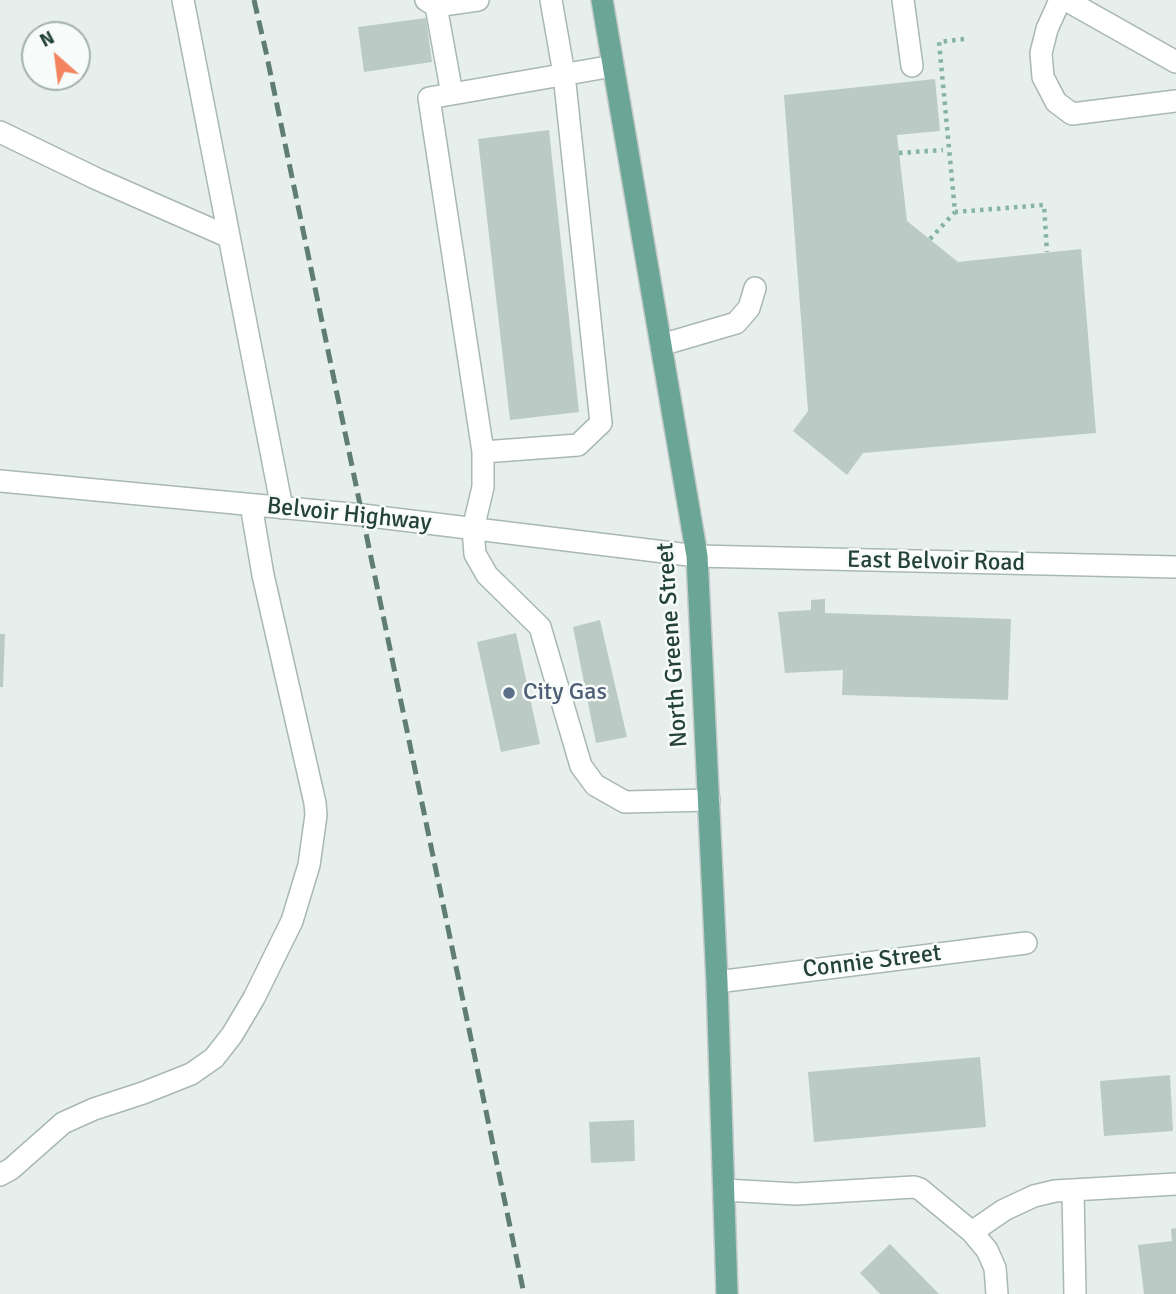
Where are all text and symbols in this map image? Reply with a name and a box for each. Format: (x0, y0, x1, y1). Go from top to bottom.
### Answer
north arrow (21, 21, 91, 91)
text: N (36, 26, 59, 53)
street label: Belvoir Highway (265, 492, 433, 538)
street label: North Greene Street (651, 541, 695, 749)
street label: East Belvoir Road (847, 546, 1025, 578)
place label: City Gas (523, 679, 607, 707)
marker: City Gas (501, 685, 517, 701)
street label: Connie Street (801, 939, 943, 985)

